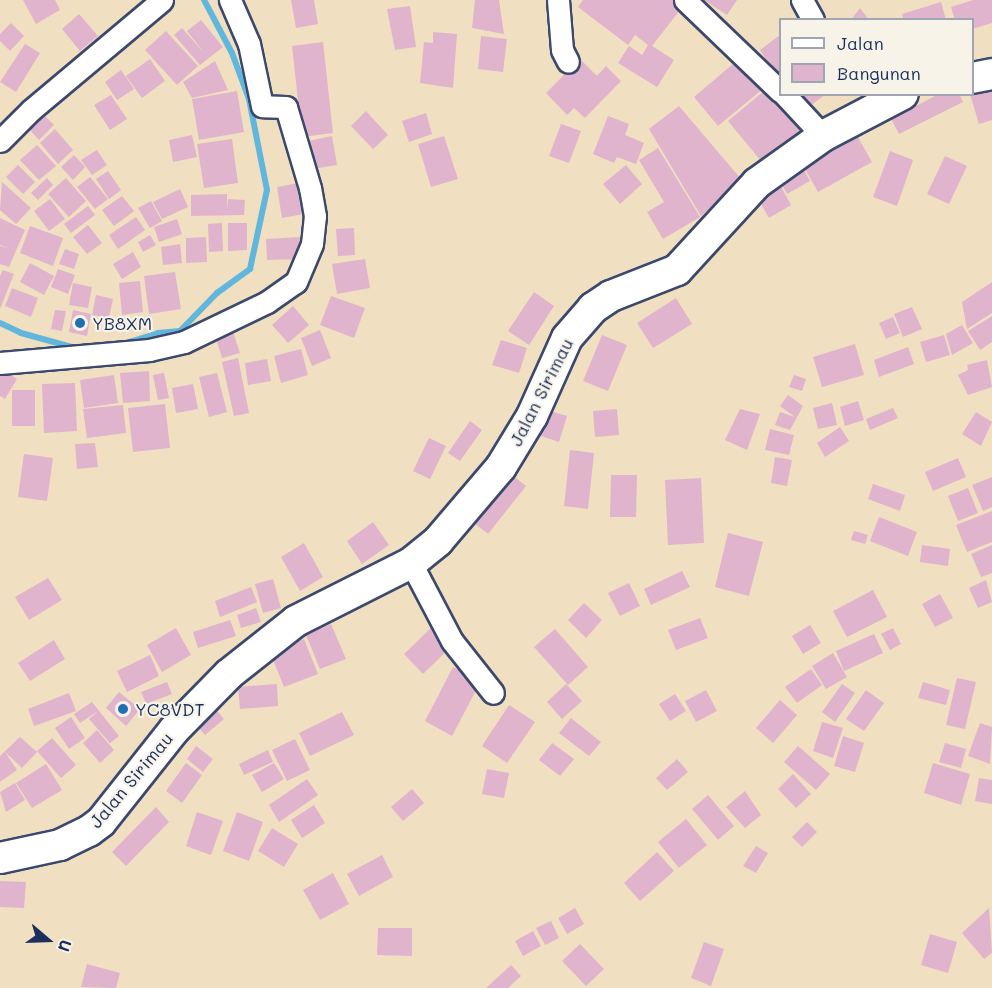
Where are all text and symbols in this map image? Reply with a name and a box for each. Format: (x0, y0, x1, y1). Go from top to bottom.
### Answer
legend (779, 18, 974, 96)
text: Jalan (837, 31, 884, 55)
text: Bangunan (837, 61, 921, 85)
place label: YB8XM (92, 312, 152, 334)
marker: YB8XM (73, 316, 87, 330)
street label: Jalan Sirimau (505, 334, 577, 450)
place label: YC8VDT (135, 698, 204, 720)
marker: YC8VDT (116, 702, 130, 716)
street label: Jalan Sirimau (85, 728, 177, 832)
north arrow (18, 910, 78, 970)
text: U (54, 937, 77, 955)

